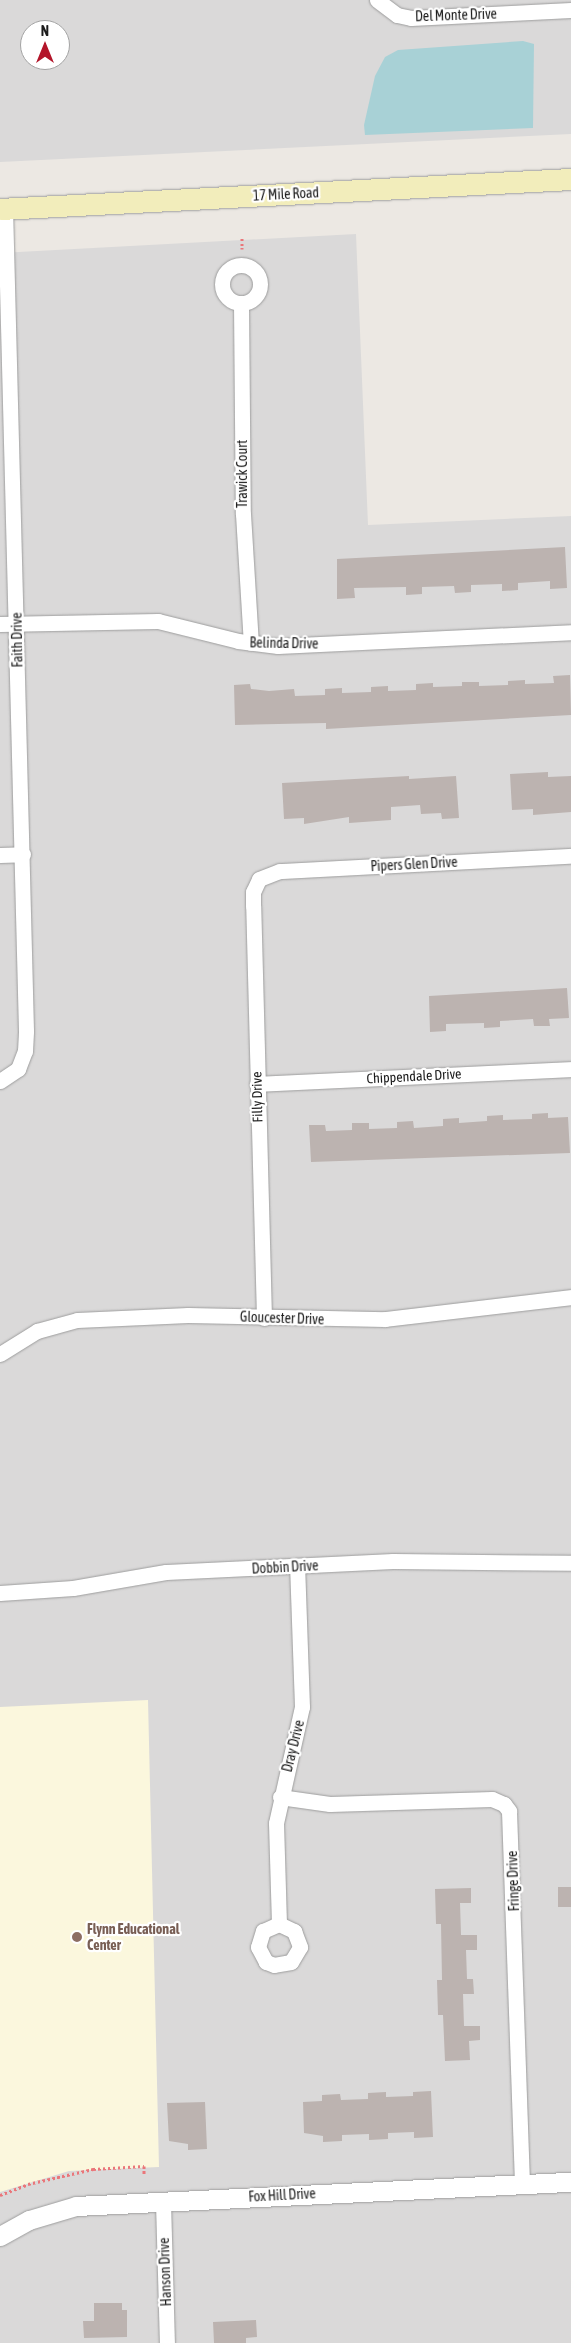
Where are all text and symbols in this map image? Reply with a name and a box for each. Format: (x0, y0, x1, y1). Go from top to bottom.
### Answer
street label: Del Monte Drive (415, 5, 497, 25)
north arrow (20, 20, 70, 70)
text: N (41, 23, 49, 39)
street label: 17 Mile Road (252, 184, 320, 204)
street label: Trawick Court (234, 440, 250, 508)
street label: Faith Drive (8, 612, 26, 668)
street label: Belinda Drive (249, 634, 319, 652)
street label: Pipers Glen Drive (370, 853, 458, 875)
street label: Chippendale Drive (366, 1065, 462, 1087)
street label: Filly Drive (248, 1071, 266, 1123)
street label: Gloucester Drive (240, 1308, 324, 1328)
street label: Dobbin Drive (251, 1557, 319, 1577)
street label: Dray Drive (278, 1718, 308, 1774)
street label: Fringe Drive (504, 1850, 522, 1912)
place label: Flynn Educational Center (87, 1921, 179, 1954)
marker: Flynn Educational Center (71, 1931, 83, 1943)
street label: Fox Hill Drive (248, 2185, 316, 2205)
street label: Hanson Drive (155, 2237, 175, 2307)

